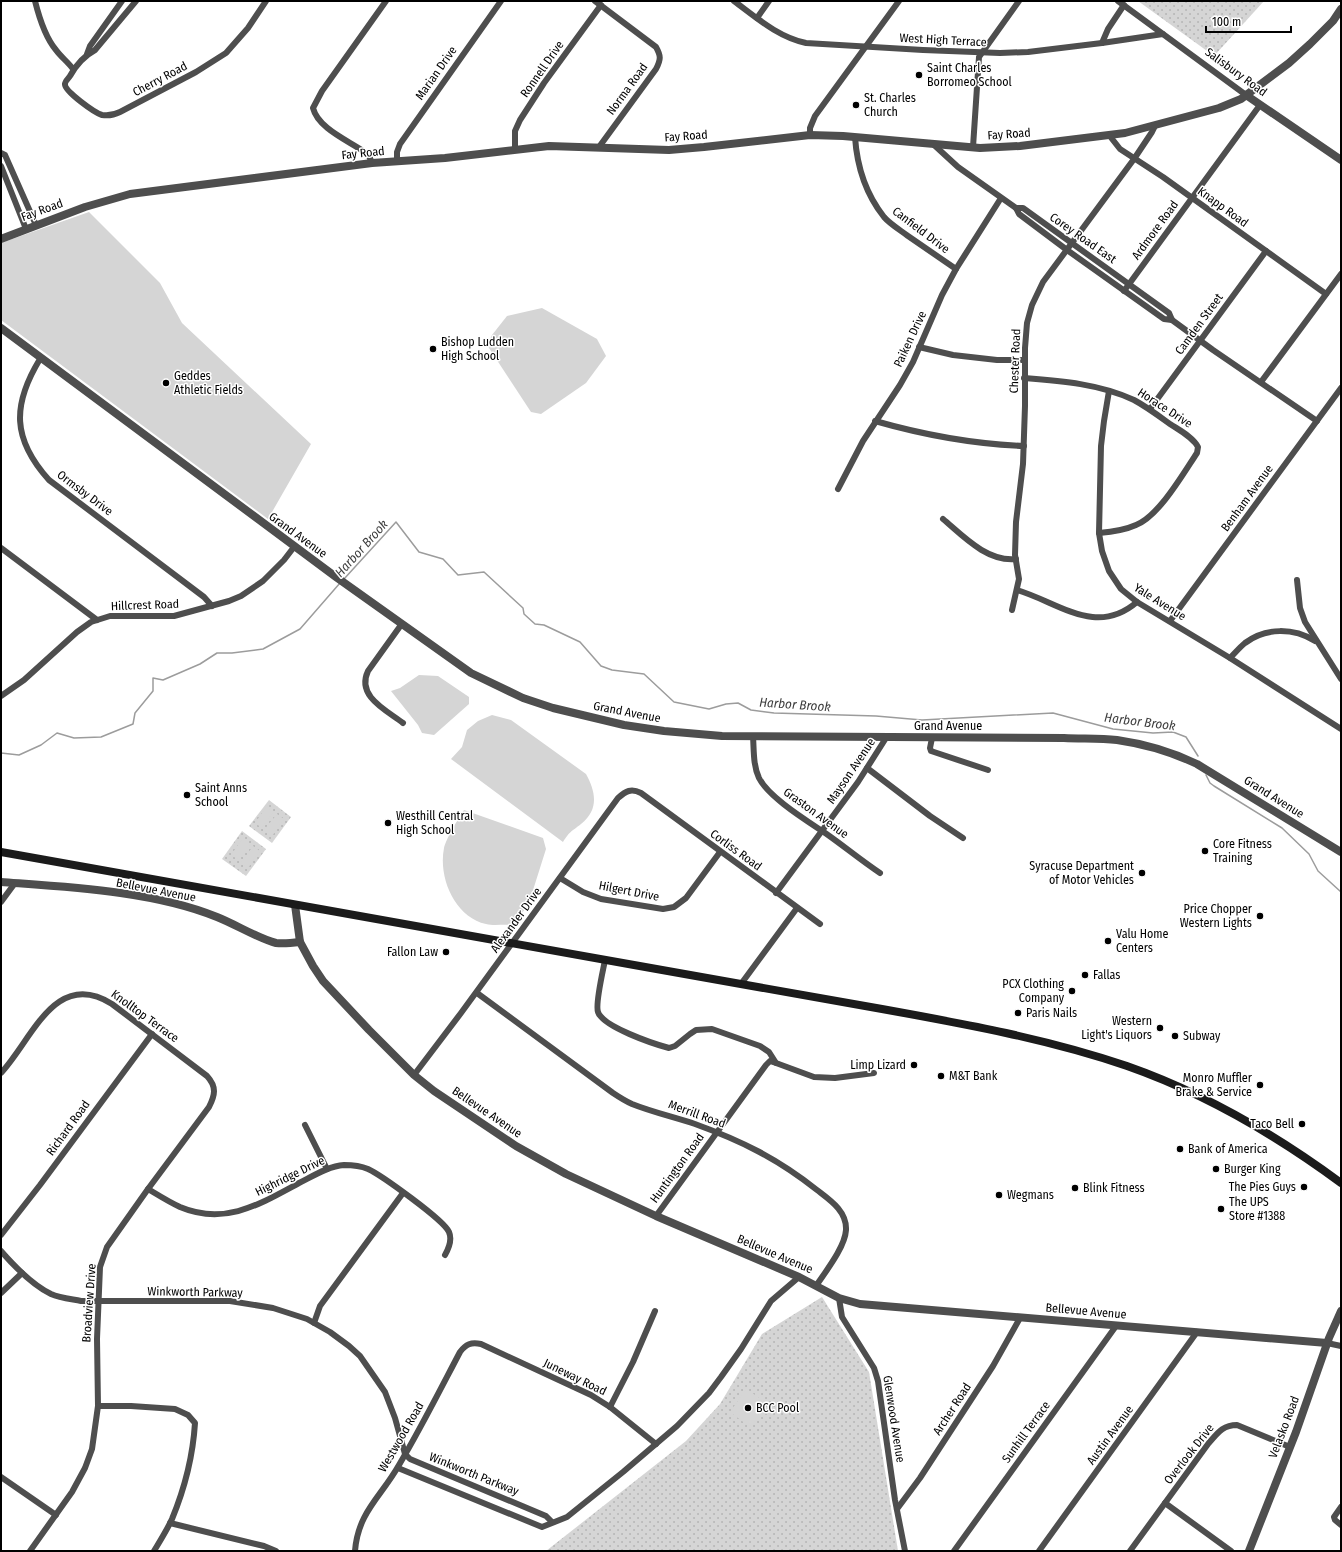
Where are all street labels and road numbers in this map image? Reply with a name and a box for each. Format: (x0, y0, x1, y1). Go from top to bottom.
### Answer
street label: West High Terrace (899, 31, 987, 49)
street label: Ronnell Drive (517, 38, 567, 100)
street label: Marian Drive (412, 44, 460, 102)
street label: Salisbury Road (1202, 45, 1270, 99)
street label: Cherry Road (130, 59, 190, 99)
street label: Norma Road (604, 60, 650, 118)
street label: Fay Road (987, 126, 1031, 142)
street label: Fay Road (664, 128, 708, 144)
street label: Fay Road (341, 144, 385, 162)
street label: Knapp Road (1195, 184, 1251, 230)
street label: Fay Road (19, 196, 65, 224)
street label: Ardmore Road (1129, 198, 1181, 262)
street label: Canfield Drive (890, 204, 952, 256)
street label: Corey Road East (1047, 210, 1119, 266)
street label: Camden Street (1172, 291, 1226, 357)
street label: Paiken Drive (891, 309, 929, 369)
street label: Chester Road (1007, 328, 1023, 394)
street label: Horace Drive (1135, 385, 1195, 431)
street label: Benham Avenue (1218, 462, 1276, 534)
street label: Ormsby Drive (54, 468, 116, 518)
street label: Grand Avenue (266, 509, 330, 561)
street label: Yale Avenue (1131, 581, 1189, 624)
street label: Hillcrest Road (111, 597, 179, 613)
street label: Grand Avenue (592, 699, 662, 725)
street label: Grand Avenue (914, 719, 982, 733)
street label: Mayson Avenue (824, 735, 878, 806)
street label: Grand Avenue (1241, 773, 1307, 821)
street label: Graston Avenue (781, 785, 851, 841)
street label: Corliss Road (707, 827, 765, 873)
street label: Bellevue Avenue (115, 875, 197, 905)
street label: Hilgert Drive (598, 878, 660, 904)
street label: Alexander Drive (488, 885, 544, 955)
street label: Knolltop Terrace (108, 987, 182, 1045)
street label: Bellevue Avenue (449, 1084, 525, 1141)
street label: Merrill Road (666, 1097, 728, 1131)
street label: Richard Road (43, 1098, 93, 1158)
street label: Huntington Road (647, 1130, 707, 1206)
street label: Highridge Drive (253, 1153, 327, 1199)
street label: Bellevue Avenue (735, 1232, 815, 1276)
street label: Broadview Drive (79, 1263, 99, 1343)
street label: Winkworth Parkway (147, 1284, 243, 1300)
street label: Bellevue Avenue (1045, 1300, 1127, 1322)
street label: Juneway Road (541, 1356, 609, 1398)
street label: Glenwood Avenue (880, 1374, 908, 1464)
street label: Archer Road (930, 1380, 974, 1438)
street label: Velasko Road (1266, 1394, 1302, 1460)
street label: Sunhill Terrace (999, 1398, 1053, 1465)
street label: Westwood Road (375, 1400, 427, 1474)
street label: Austin Avenue (1084, 1403, 1136, 1467)
street label: Overlook Drive (1161, 1421, 1217, 1487)
street label: Winkworth Parkway (427, 1450, 521, 1499)

